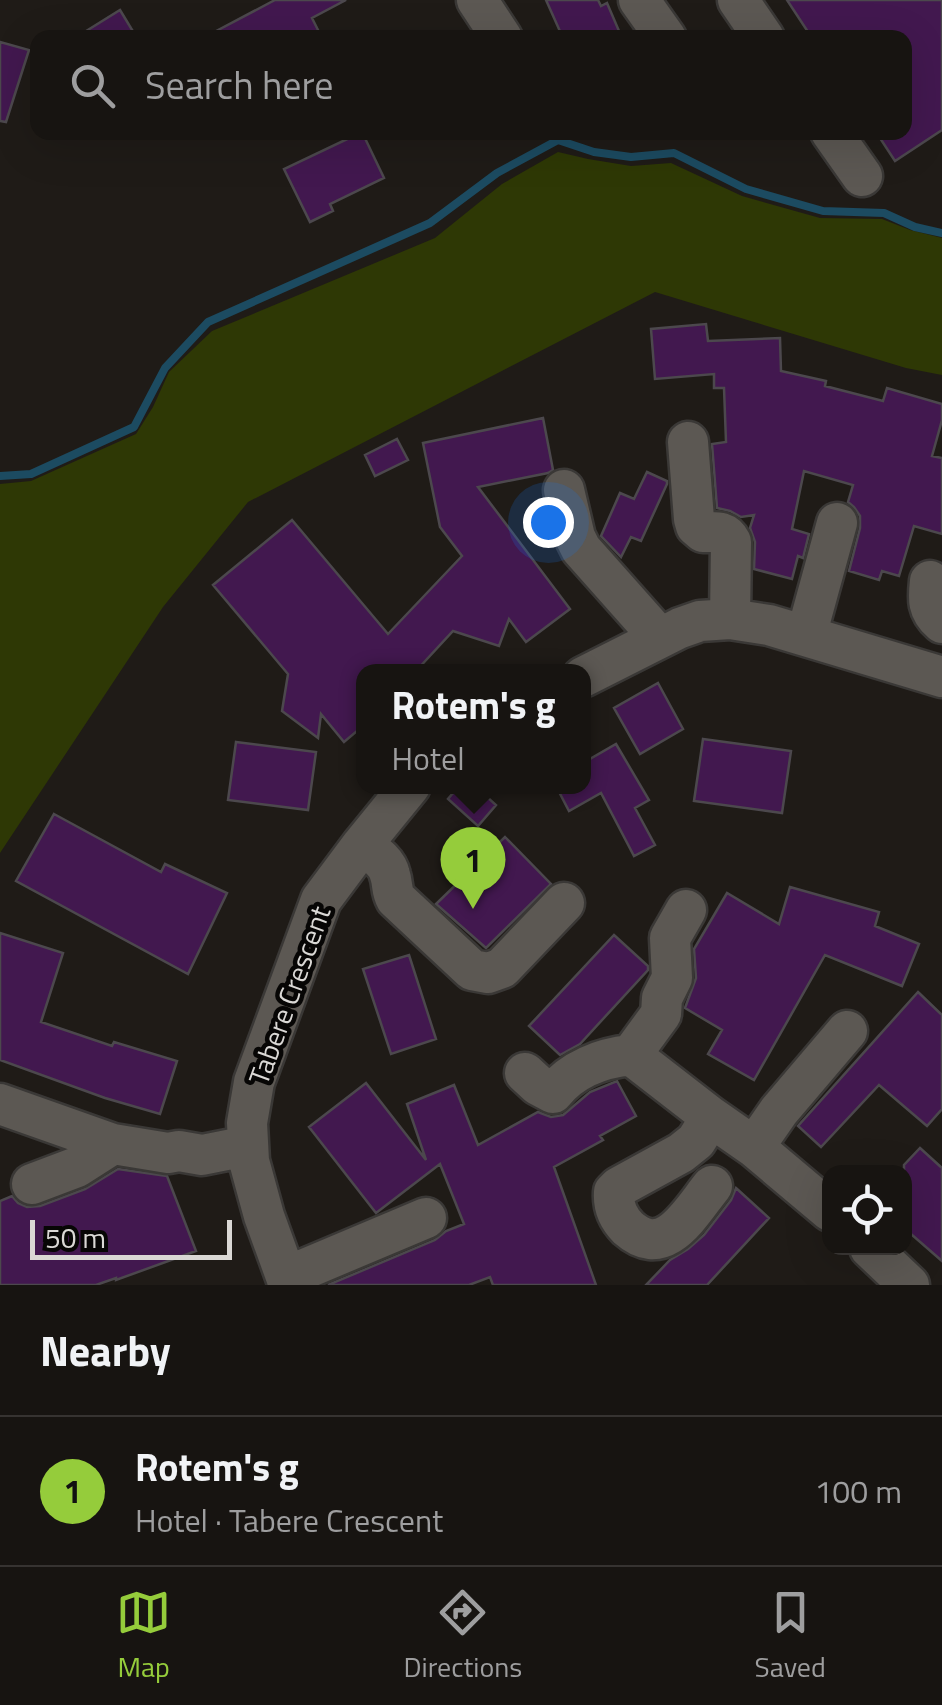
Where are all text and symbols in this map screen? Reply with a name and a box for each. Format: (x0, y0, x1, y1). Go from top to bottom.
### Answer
search box (30, 30, 912, 140)
text: Search here (145, 56, 333, 114)
icon: search (65, 58, 120, 113)
your location (523, 497, 574, 548)
popup (356, 664, 591, 794)
text: Rotem's g (392, 676, 555, 734)
text: Hotel (392, 734, 465, 782)
pin: 1 (440, 826, 506, 909)
street label: Tabere Crescent (237, 899, 341, 1090)
map controls (822, 1165, 912, 1255)
button: locate (822, 1165, 912, 1255)
scale bar (30, 1215, 232, 1260)
text: 50 m (45, 1216, 106, 1259)
text: Nearby (40, 1318, 171, 1382)
text: Rotem's g (135, 1438, 299, 1496)
text: 1 (64, 1467, 81, 1515)
text: 100 m (814, 1467, 902, 1515)
text: Hotel · Tabere Crescent (135, 1496, 443, 1544)
tab: Map (116, 1585, 171, 1688)
tab: Directions (403, 1585, 522, 1688)
tab: Saved (755, 1585, 826, 1688)

